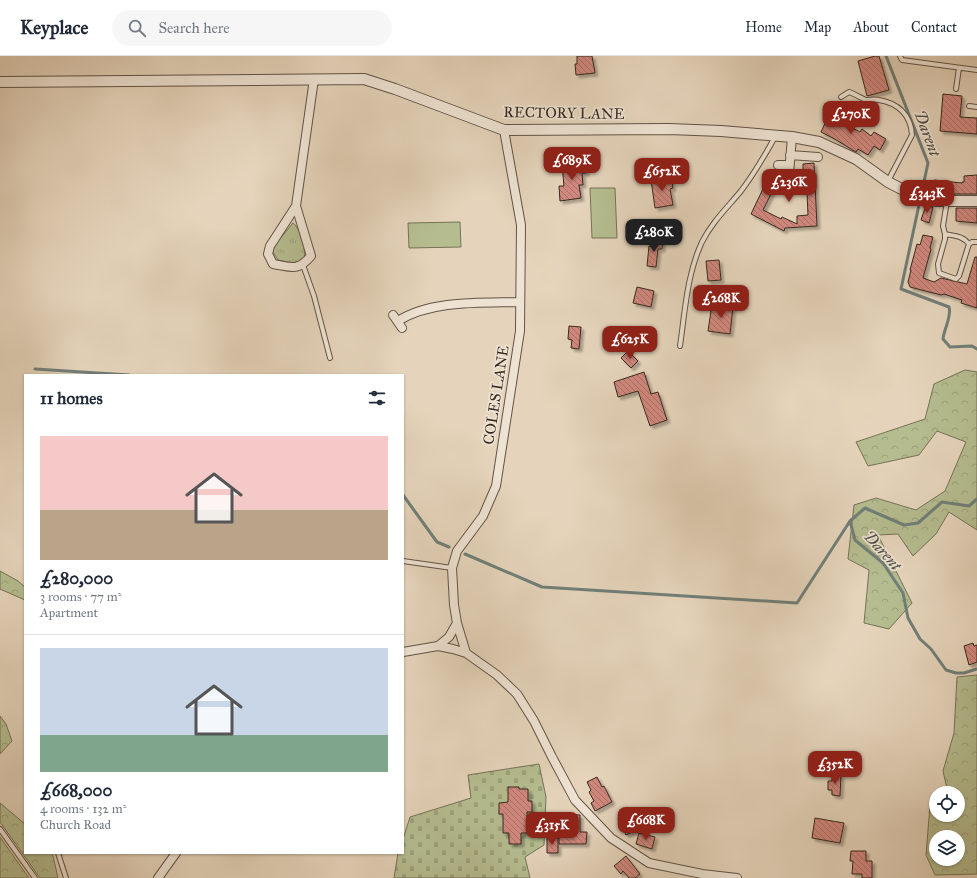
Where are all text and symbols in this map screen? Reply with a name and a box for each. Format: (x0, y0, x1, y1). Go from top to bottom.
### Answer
search box (112, 10, 392, 46)
text: Keyplace (20, 16, 88, 39)
icon: search (126, 17, 148, 39)
text: Search here (158, 19, 229, 37)
text: Home (745, 19, 782, 36)
text: Map (804, 19, 831, 36)
text: About (853, 19, 889, 36)
text: Contact (911, 19, 957, 36)
pin: £270K (823, 101, 879, 135)
street label: RECTORY LANE (503, 103, 625, 123)
text: £270K (832, 106, 870, 122)
water label: Darent (911, 108, 945, 160)
pin: £689K (544, 147, 600, 181)
text: £689K (553, 152, 591, 168)
pin: £652K (634, 158, 690, 192)
text: £652K (643, 163, 681, 179)
pin: £236K (761, 169, 817, 203)
text: £236K (771, 174, 807, 190)
pin: £343K (899, 180, 955, 214)
text: £343K (909, 185, 945, 201)
pin: £280K (626, 219, 682, 253)
text: £280K (634, 224, 674, 240)
pin: £268K (693, 285, 749, 319)
text: £268K (702, 290, 740, 306)
pin: £625K (602, 326, 658, 360)
text: £625K (611, 331, 649, 347)
street label: COLES LANE (479, 344, 513, 446)
icon: filters (366, 387, 388, 409)
text: 11 homes (40, 388, 103, 409)
icon: home (178, 462, 250, 534)
water label: Darent (860, 526, 906, 575)
text: £280,000 (40, 568, 113, 589)
text: 3 rooms · 77 m² (40, 589, 122, 605)
text: Apartment (40, 605, 98, 621)
icon: home (178, 674, 250, 746)
pin: £352K (807, 751, 863, 785)
text: £352K (817, 756, 853, 772)
text: £668,000 (40, 780, 112, 801)
map controls (929, 786, 965, 866)
button: locate (929, 786, 965, 822)
text: 4 rooms · 132 m² (40, 801, 126, 817)
pin: £668K (618, 807, 674, 841)
pin: £315K (524, 812, 580, 846)
text: £668K (627, 812, 665, 828)
text: Church Road (40, 817, 111, 833)
text: £315K (535, 817, 569, 833)
button: layers (929, 830, 965, 866)

